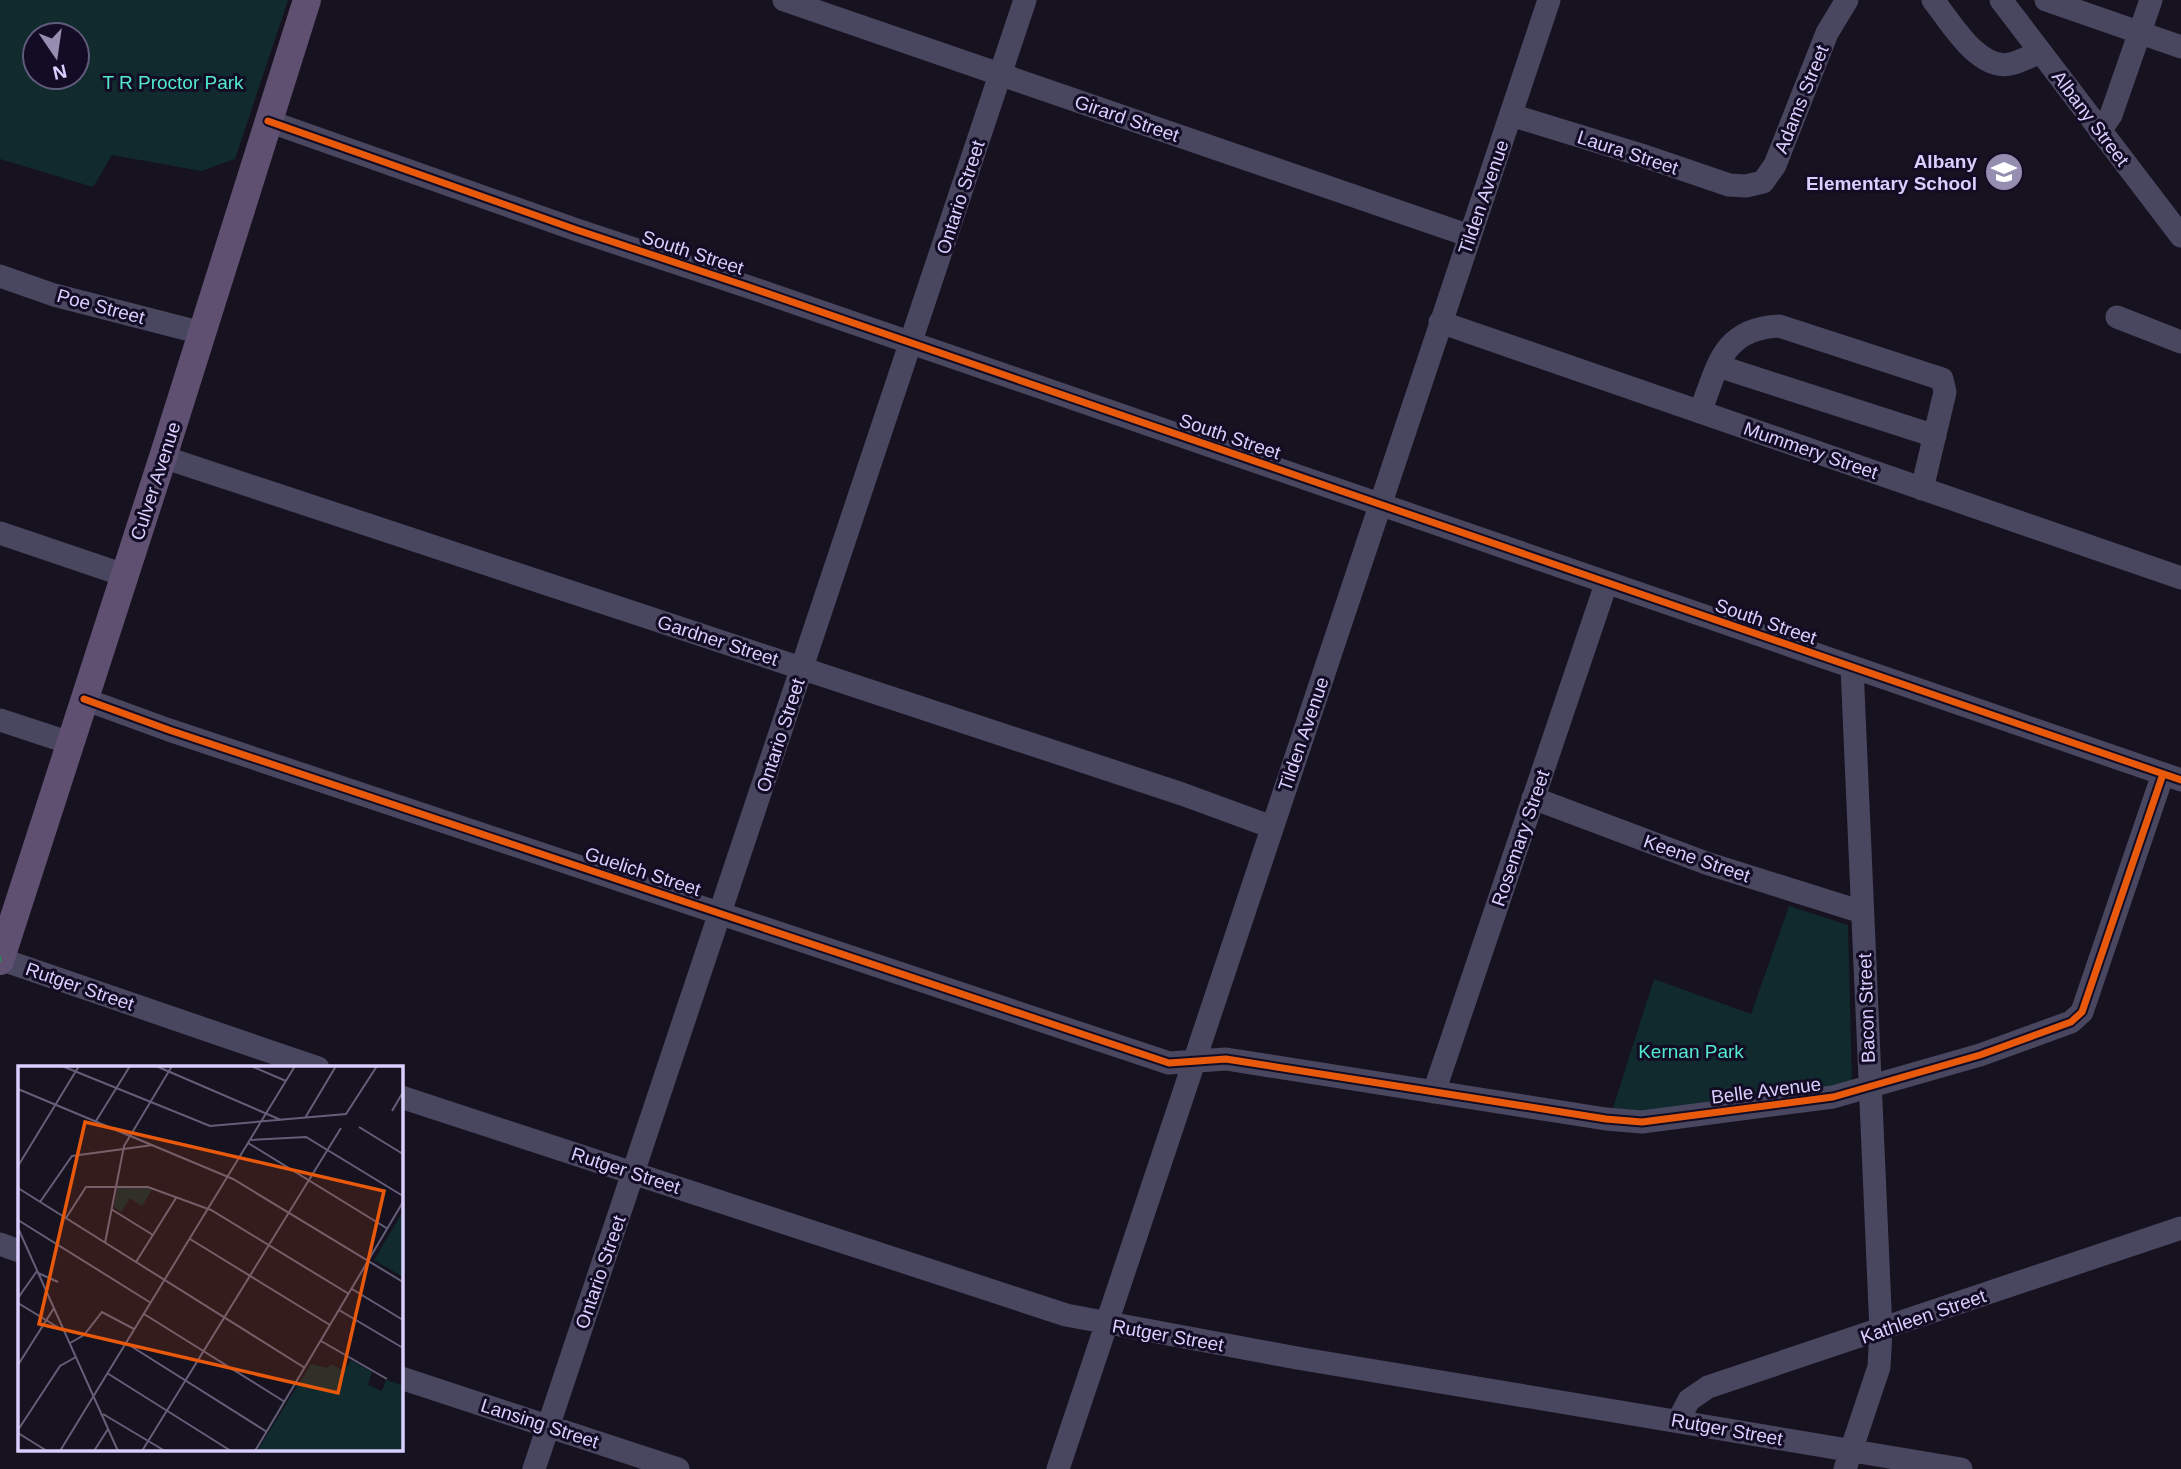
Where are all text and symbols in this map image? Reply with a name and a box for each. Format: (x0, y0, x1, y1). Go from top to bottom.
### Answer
north arrow (21, 21, 91, 91)
street label: Adams Street (1770, 41, 1833, 156)
text: N (51, 60, 69, 84)
street label: Albany Street (2048, 66, 2134, 171)
park label: T R Proctor Park (102, 72, 244, 93)
street label: Girard Street (1072, 91, 1182, 146)
street label: Laura Street (1575, 126, 1681, 179)
street label: Ontario Street (932, 137, 989, 257)
street label: Tilden Avenue (1454, 137, 1513, 257)
place label: Albany Elementary School (1806, 151, 1977, 194)
school or university icon: Albany Elementary School (1983, 151, 2025, 193)
street label: South Street (639, 226, 747, 279)
street label: Poe Street (55, 285, 148, 328)
street label: South Street (1176, 409, 1284, 464)
street label: Mummery Street (1741, 418, 1881, 483)
street label: Culver Avenue (126, 419, 185, 543)
street label: South Street (1712, 594, 1820, 649)
street label: Gardner Street (655, 611, 782, 670)
street label: Tilden Avenue (1274, 674, 1333, 794)
street label: Ontario Street (752, 675, 809, 795)
street label: Rosemary Street (1487, 767, 1554, 909)
street label: Keene Street (1641, 830, 1753, 887)
street label: Guelich Street (582, 843, 704, 900)
street label: Bacon Street (1854, 952, 1879, 1063)
street label: Rutger Street (23, 958, 137, 1015)
park label: Kernan Park (1638, 1041, 1744, 1062)
inset map (18, 1066, 402, 1452)
street label: Belle Avenue (1710, 1073, 1822, 1108)
street label: Rutger Street (569, 1143, 684, 1198)
street label: Ontario Street (571, 1212, 630, 1331)
street label: Kathleen Street (1858, 1285, 1989, 1348)
street label: Rutger Street (1110, 1315, 1226, 1356)
street label: Lansing Street (478, 1395, 602, 1453)
street label: Rutger Street (1669, 1409, 1785, 1450)

